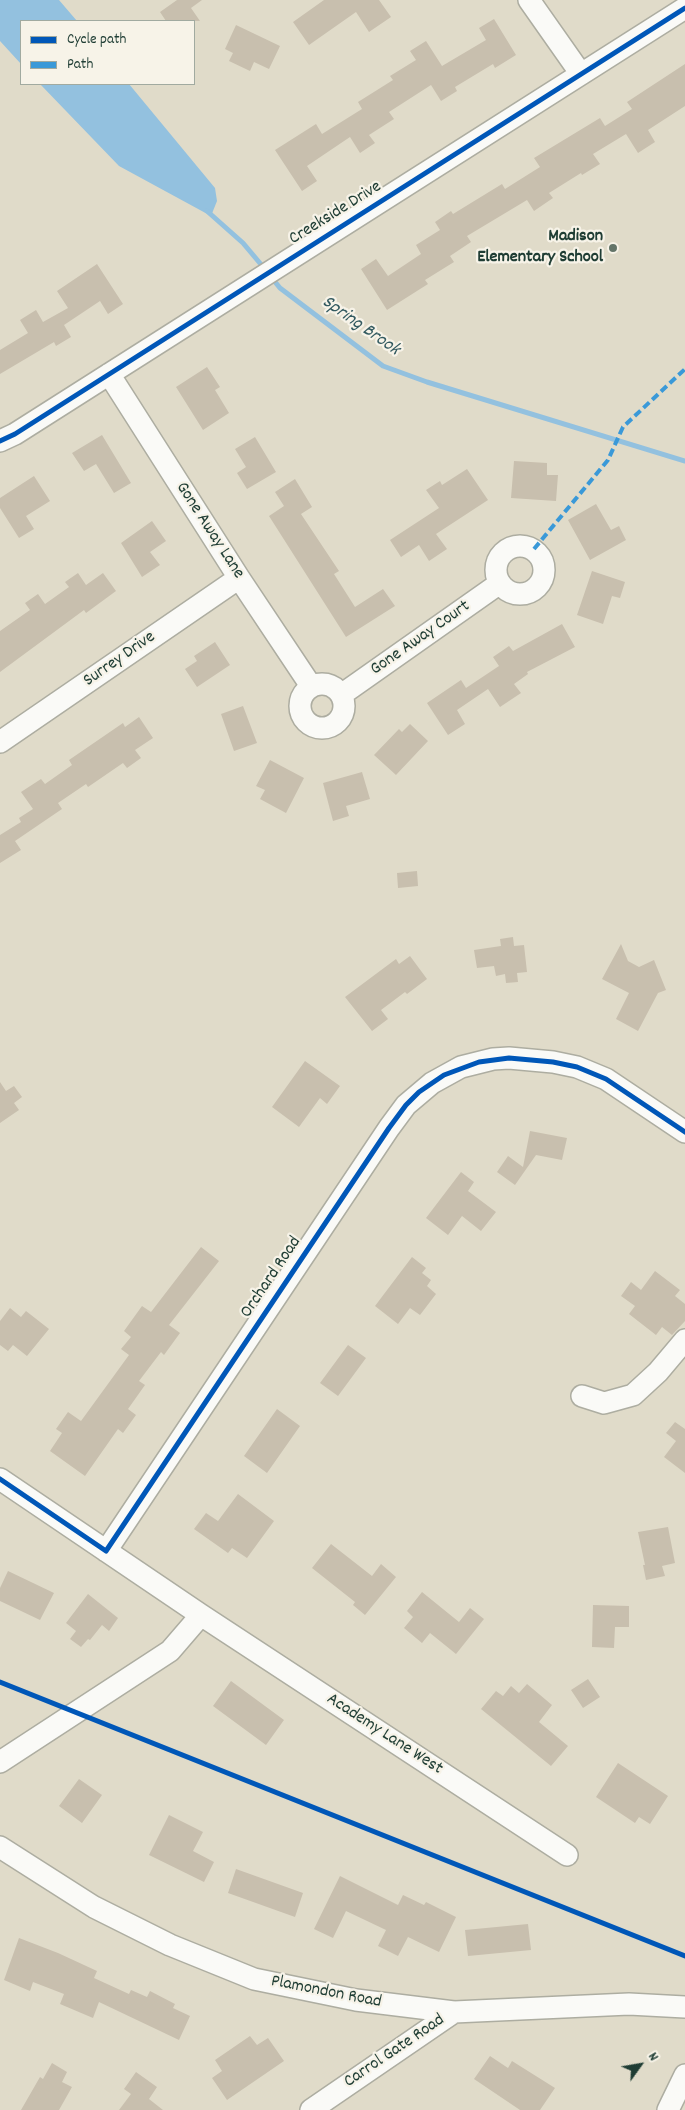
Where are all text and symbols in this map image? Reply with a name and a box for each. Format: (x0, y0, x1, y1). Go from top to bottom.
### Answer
legend (20, 20, 195, 85)
text: Cycle path (67, 29, 126, 51)
text: Path (67, 54, 93, 76)
street label: Creekside Drive (286, 177, 386, 251)
place label: Madison Elementary School (477, 227, 603, 270)
marker: Madison Elementary School (607, 242, 619, 254)
water label: Spring Brook (317, 292, 403, 362)
street label: Gone Away Lane (170, 479, 248, 583)
street label: Gone Away Court (367, 597, 475, 681)
street label: Surrey Drive (80, 627, 160, 693)
street label: Orchard Road (237, 1233, 307, 1323)
street label: Academy Lane West (322, 1689, 446, 1781)
street label: Plamondon Road (269, 1972, 383, 2014)
street label: Carrol Gate Road (340, 2010, 450, 2094)
north arrow (615, 2040, 665, 2090)
text: N (642, 2049, 663, 2065)

